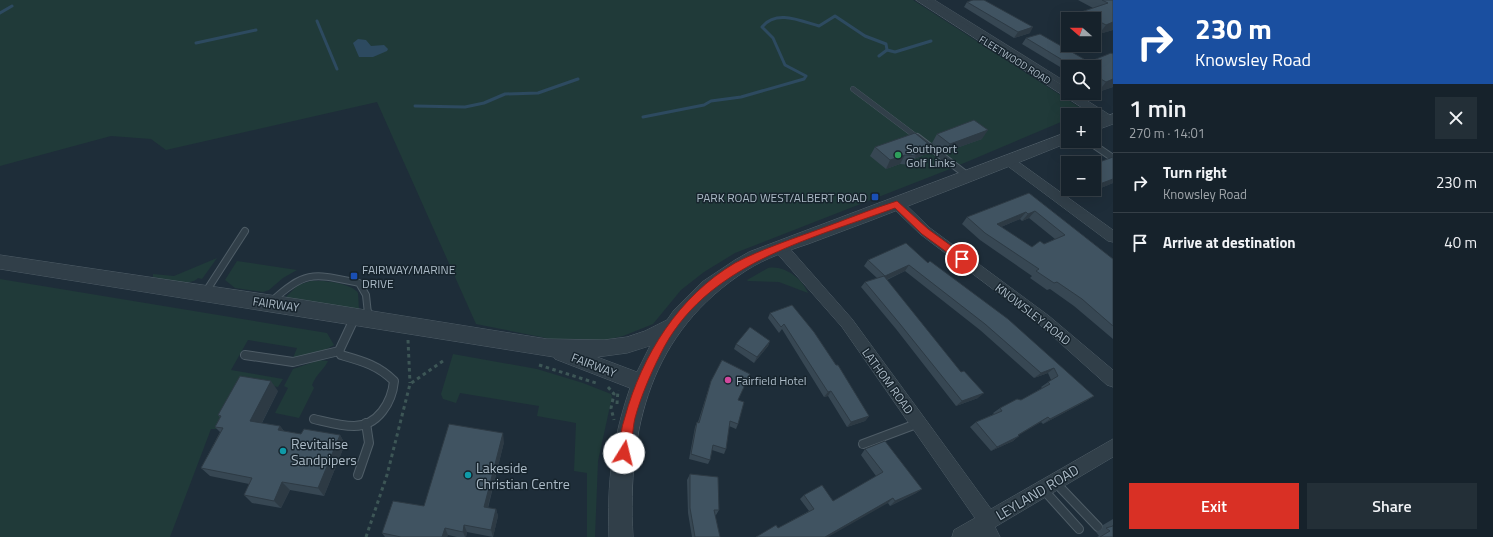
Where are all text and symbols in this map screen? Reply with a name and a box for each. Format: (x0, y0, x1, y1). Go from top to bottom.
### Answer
text: 230 m (1195, 7, 1272, 50)
north arrow (1061, 12, 1101, 52)
map controls (1061, 12, 1101, 196)
icon: right (1129, 16, 1181, 68)
street label: FLEETWOOD ROAD (976, 32, 1054, 88)
text: Knowsley Road (1195, 46, 1311, 73)
button: search (1061, 60, 1101, 100)
text: 1 min (1129, 90, 1187, 126)
button: close (1435, 97, 1477, 139)
button: + (1061, 108, 1101, 148)
text: 270 m · 14:01 (1129, 123, 1205, 143)
place label: Southport Golf Links (906, 139, 958, 172)
marker: Southport Golf Links (893, 150, 903, 160)
button: − (1061, 156, 1101, 196)
text: Turn right (1163, 161, 1227, 184)
text: 230 m (1436, 171, 1477, 194)
icon: right (1129, 172, 1151, 194)
text: Knowsley Road (1163, 184, 1247, 204)
place label: PARK ROAD WEST/ALBERT ROAD (696, 188, 867, 207)
marker: PARK ROAD WEST/ALBERT ROAD (870, 192, 880, 202)
text: Arrive at destination (1163, 231, 1296, 254)
text: 40 m (1444, 231, 1477, 254)
icon: arrive (1129, 232, 1151, 254)
pin (945, 242, 979, 276)
icon: arrive (951, 248, 973, 270)
place label: FAIRWAY/MARINE DRIVE (362, 260, 456, 293)
marker: FAIRWAY/MARINE DRIVE (349, 271, 359, 281)
street label: KNOWSLEY ROAD (991, 278, 1075, 350)
street label: FAIRWAY (251, 291, 301, 317)
street label: LATHOM ROAD (858, 344, 919, 418)
street label: FAIRWAY (569, 348, 620, 382)
place label: Fairfield Hotel (736, 371, 807, 390)
marker: Fairfield Hotel (723, 375, 733, 385)
position arrow (603, 432, 645, 474)
place label: Revitalise Sandpipers (291, 433, 357, 470)
marker: Revitalise Sandpipers (278, 446, 288, 456)
place label: Lakeside Christian Centre (476, 457, 570, 494)
street label: LEYLAND ROAD (991, 459, 1083, 525)
marker: Lakeside Christian Centre (463, 470, 473, 480)
button: Exit (1129, 483, 1299, 529)
button: Share (1307, 483, 1477, 529)

